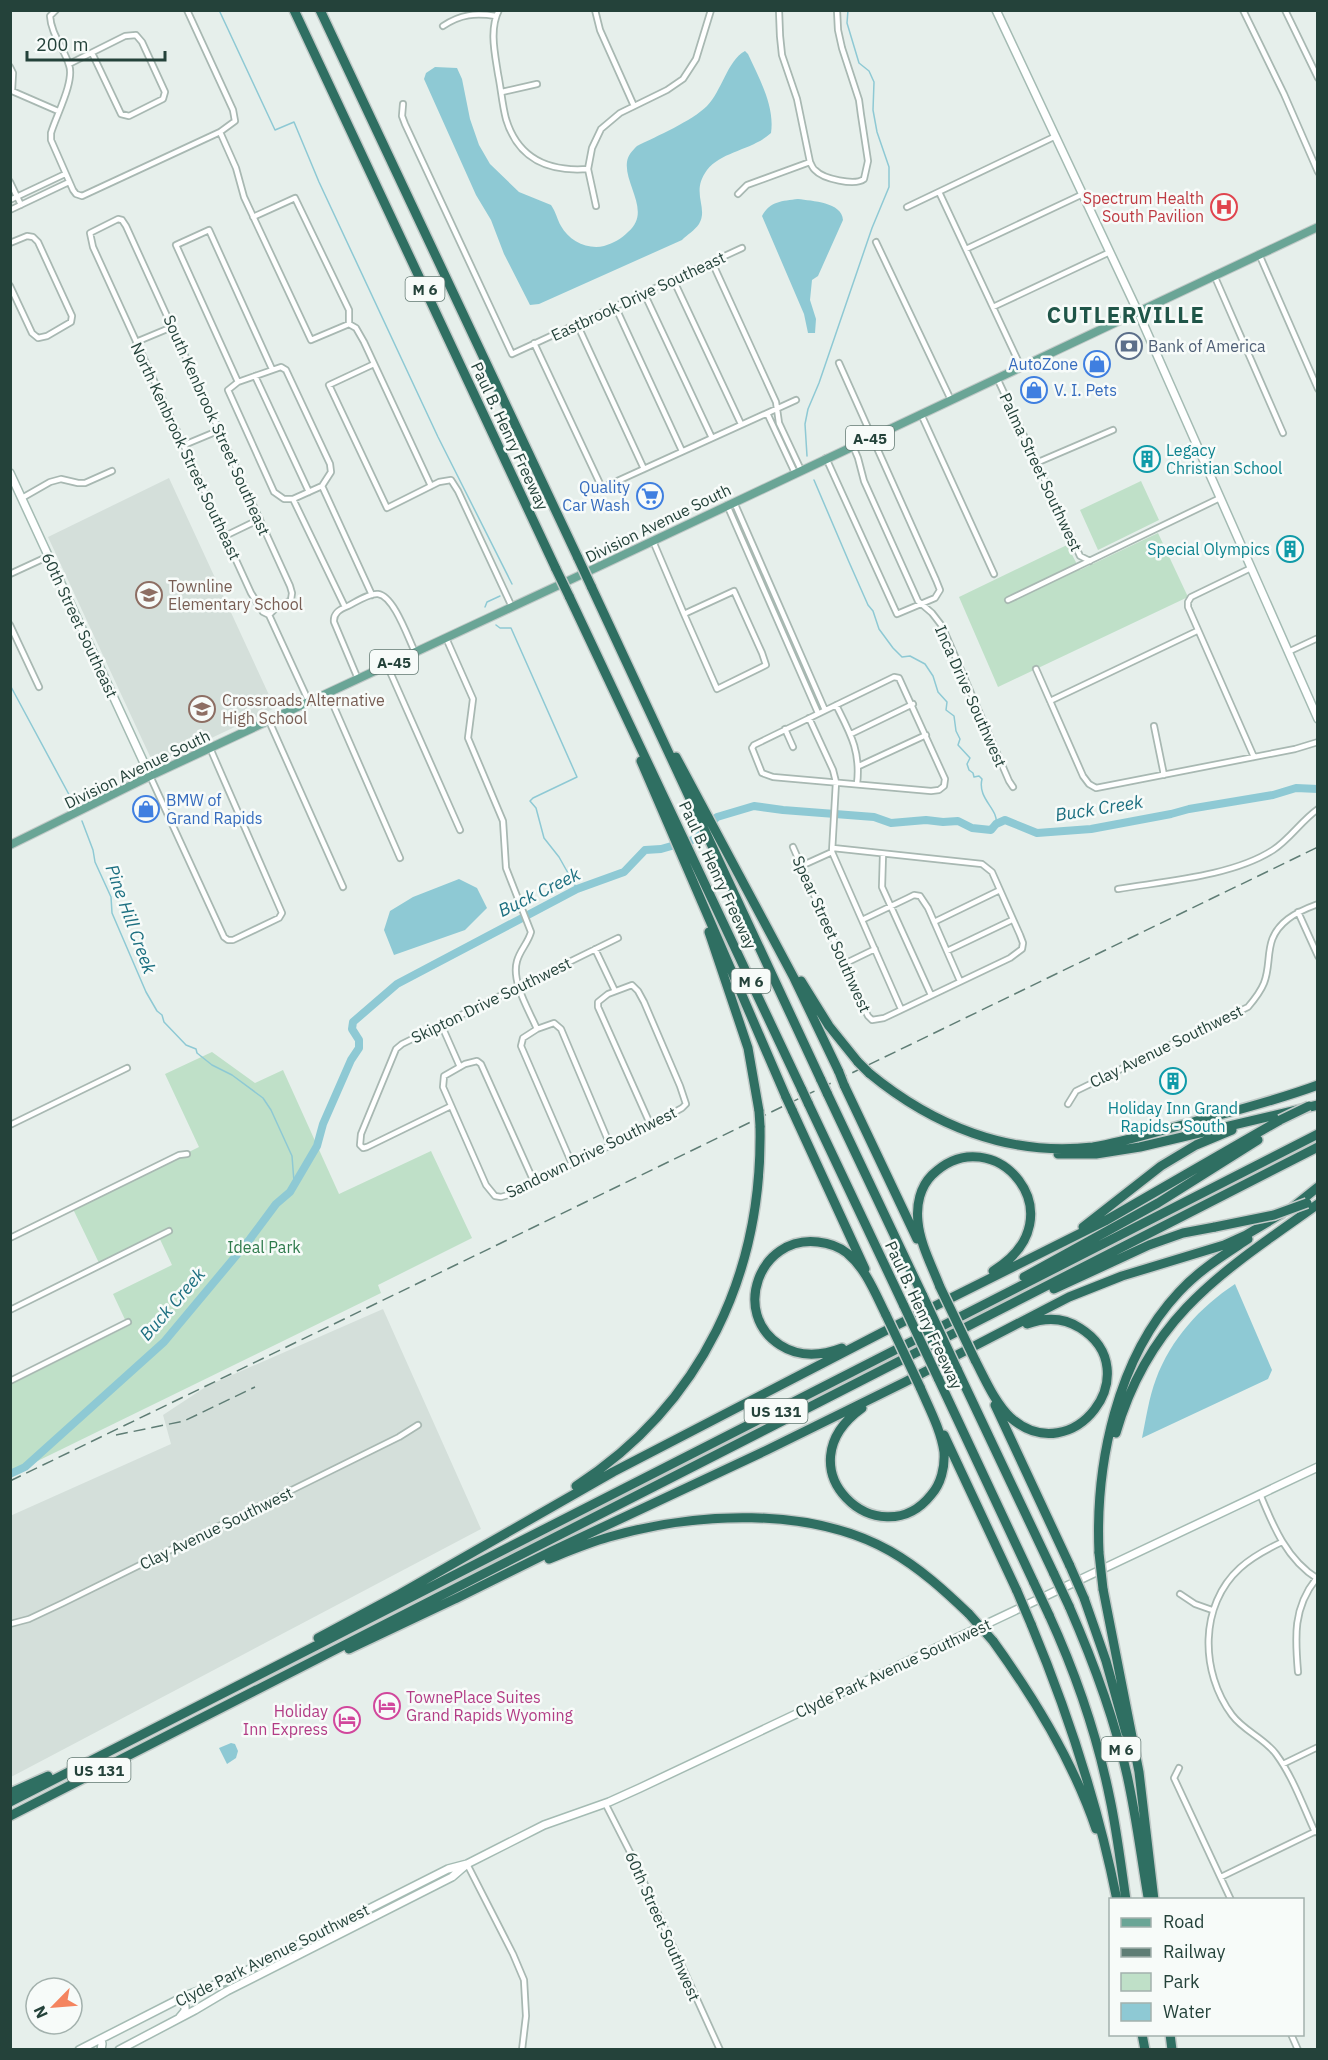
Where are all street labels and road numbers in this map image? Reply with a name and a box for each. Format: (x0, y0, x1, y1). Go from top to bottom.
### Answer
street label: Eastbrook Drive Southeast (548, 247, 728, 345)
road number: M 6 (406, 277, 444, 301)
street label: South Kenbrook Street Southeast (159, 312, 275, 538)
street label: North Kenbrook Street Southeast (127, 339, 245, 563)
street label: Paul B. Henry Freeway (467, 359, 553, 513)
street label: Palma Street Southwest (995, 390, 1087, 554)
road number: A-45 (846, 426, 894, 450)
street label: Division Avenue South (582, 479, 734, 567)
street label: 60th Street Southeast (38, 549, 122, 701)
street label: Inca Drive Southwest (931, 622, 1011, 770)
road number: A-45 (370, 650, 418, 674)
street label: Division Avenue South (61, 725, 213, 813)
street label: Paul B. Henry Freeway (675, 798, 761, 952)
street label: Spear Street Southwest (788, 853, 876, 1015)
street label: Skipton Drive Southwest (408, 953, 574, 1047)
road number: M 6 (732, 969, 771, 993)
street label: Clay Avenue Southwest (1086, 1000, 1246, 1092)
street label: Sandown Drive Southwest (502, 1102, 680, 1202)
street label: Paul B. Henry Freeway (881, 1238, 967, 1392)
road number: US 131 (744, 1399, 808, 1423)
street label: Clay Avenue Southwest (136, 1482, 296, 1574)
street label: Clyde Park Avenue Southwest (792, 1614, 994, 1722)
road number: M 6 (1102, 1737, 1140, 1761)
road number: US 131 (68, 1758, 130, 1782)
street label: 60th Street Southwest (621, 1848, 705, 2004)
street label: Clyde Park Avenue Southwest (172, 1899, 372, 2011)

